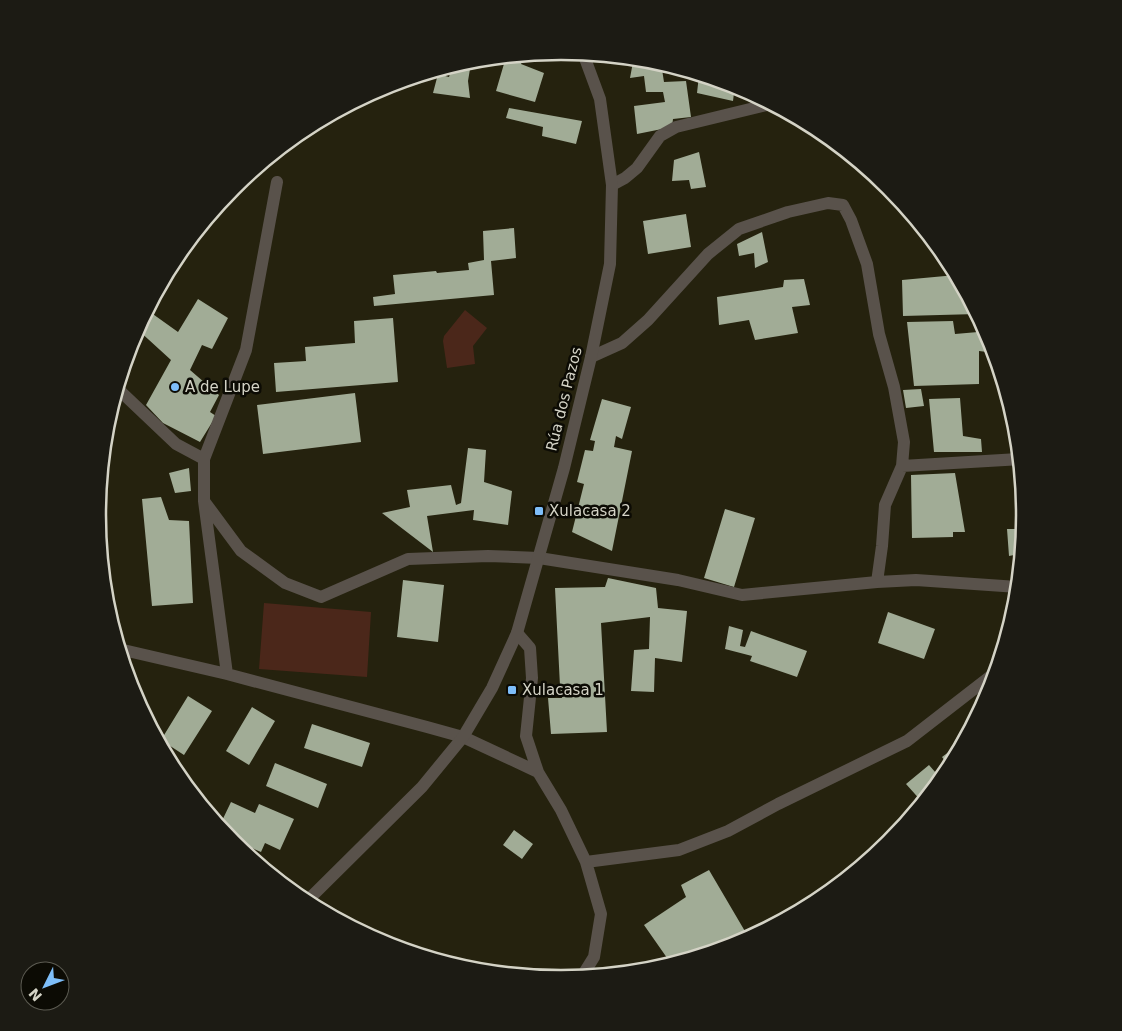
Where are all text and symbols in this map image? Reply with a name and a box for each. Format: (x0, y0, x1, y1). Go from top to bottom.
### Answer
street label: Rúa dos Pazos (542, 345, 586, 453)
place label: A de Lupe (185, 378, 260, 396)
marker: A de Lupe (169, 381, 181, 393)
place label: Xulacasa 2 (549, 502, 631, 520)
marker: Xulacasa 2 (533, 505, 545, 517)
place label: Xulacasa 1 (522, 681, 604, 699)
marker: Xulacasa 1 (506, 684, 518, 696)
north arrow (20, 961, 70, 1011)
text: N (25, 985, 45, 1004)

